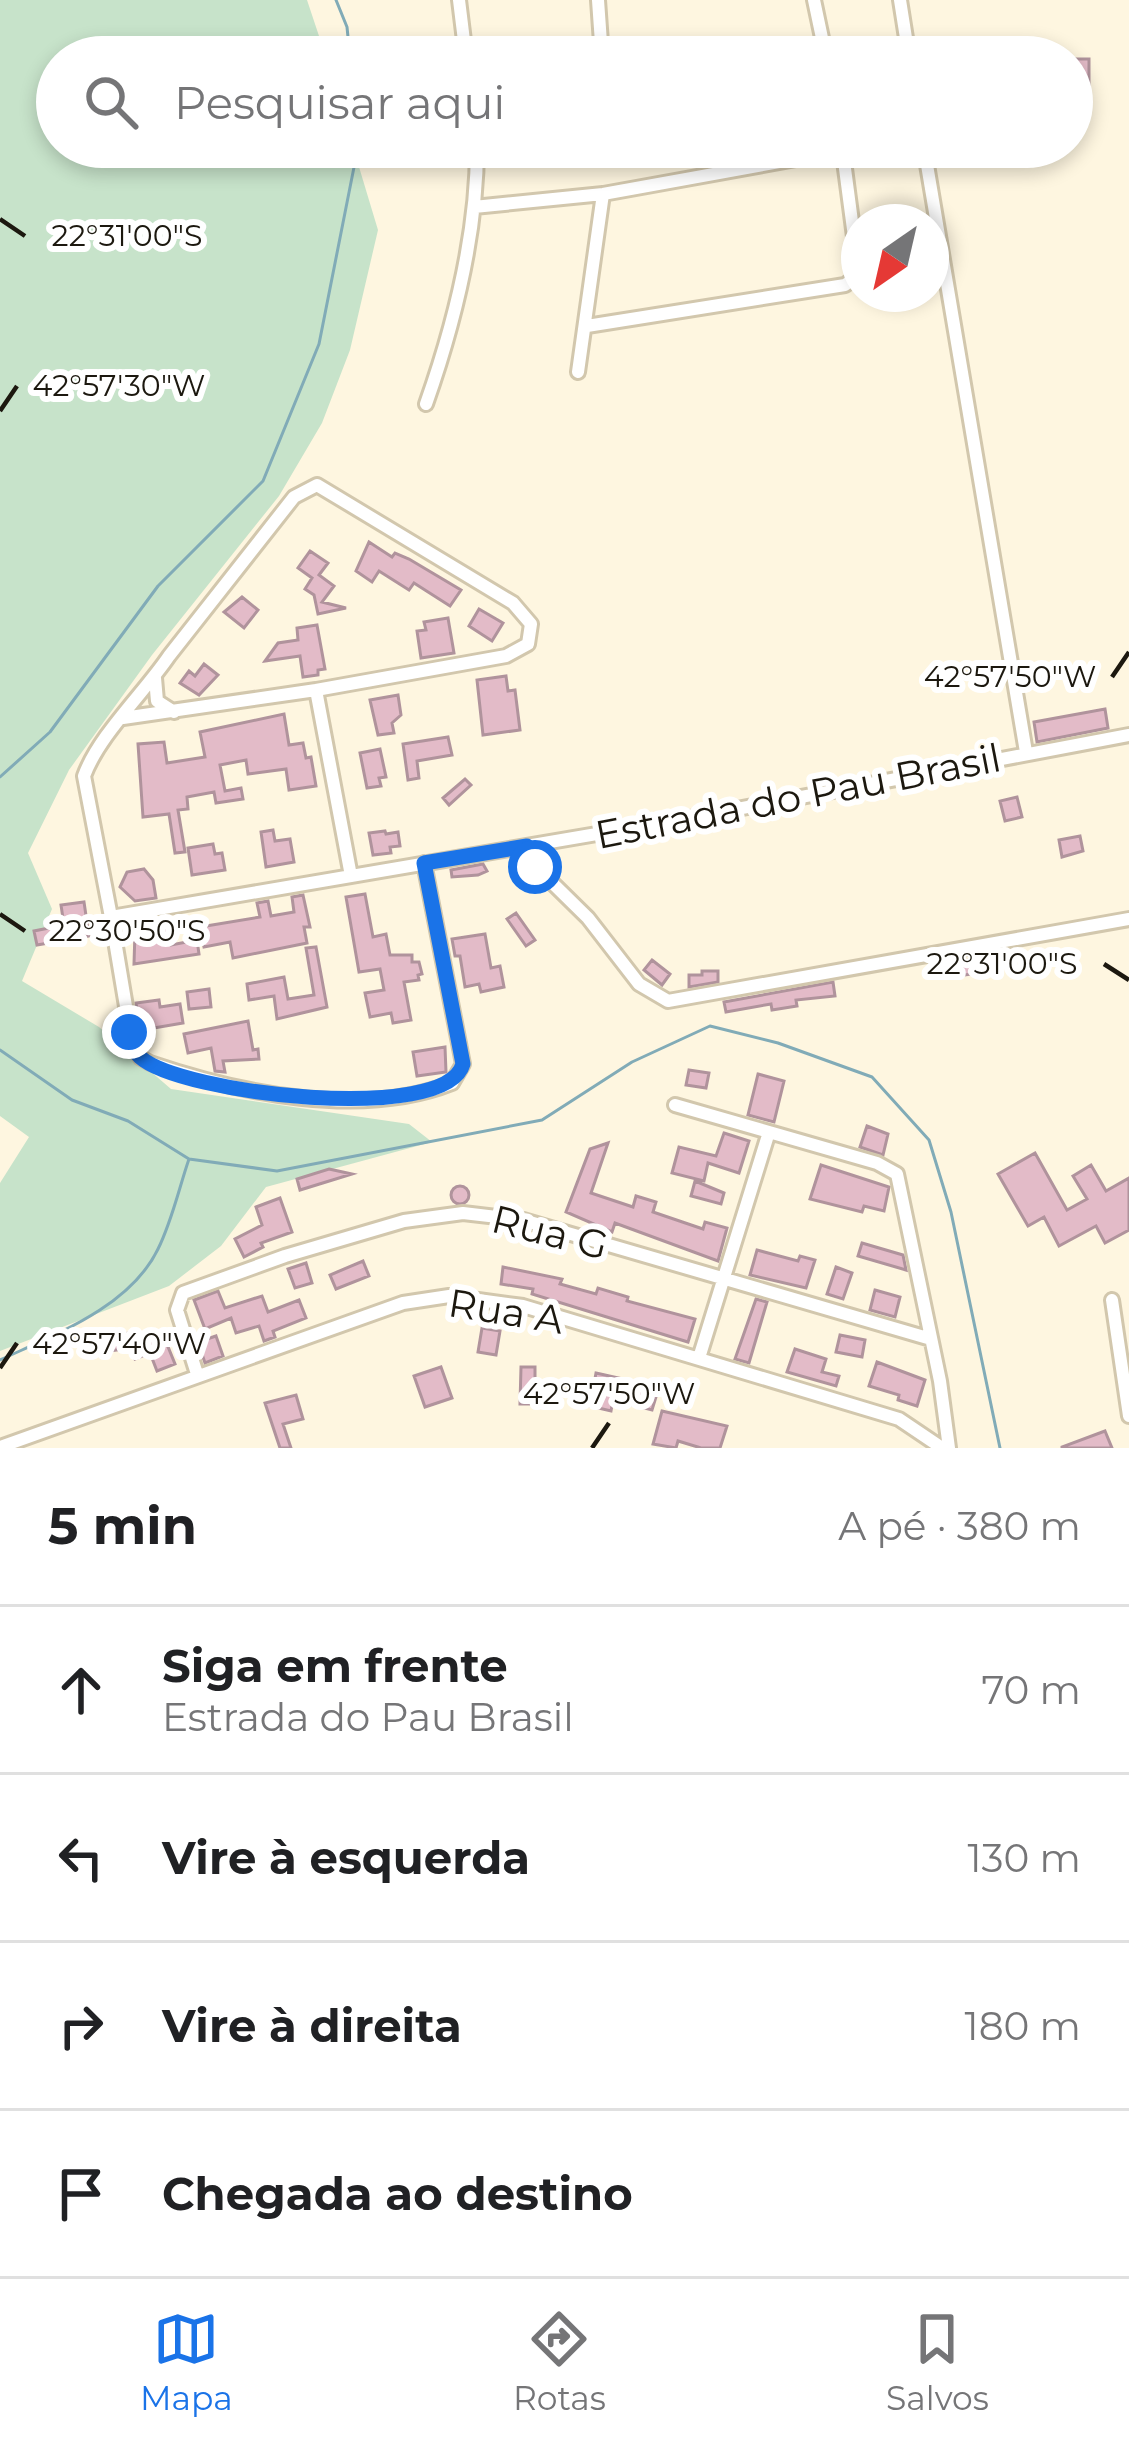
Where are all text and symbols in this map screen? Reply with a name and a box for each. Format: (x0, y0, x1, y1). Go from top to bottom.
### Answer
search box (36, 36, 1093, 168)
icon: search (78, 69, 144, 135)
text: Pesquisar aqui (174, 75, 505, 130)
north arrow (841, 204, 949, 312)
text: 22°31'00"S (52, 217, 202, 254)
text: 42°57'30"W (33, 367, 205, 404)
text: 42°57'50"W (924, 658, 1096, 695)
street label: Estrada do Pau Brasil (591, 733, 1005, 859)
route start (508, 840, 562, 894)
text: 22°30'50"S (48, 912, 206, 949)
text: 22°31'00"S (927, 945, 1077, 982)
route end (102, 1005, 156, 1059)
street label: Rua G (487, 1194, 613, 1270)
street label: Rua A (445, 1278, 567, 1344)
text: 42°57'40"W (32, 1325, 206, 1362)
text: 42°57'50"W (523, 1375, 695, 1412)
text: 5 min (48, 1495, 197, 1557)
text: A pé · 380 m (838, 1502, 1081, 1550)
text: Siga em frente (162, 1638, 508, 1693)
icon: ahead (48, 1657, 114, 1723)
text: 70 m (981, 1666, 1081, 1714)
text: Estrada do Pau Brasil (162, 1693, 574, 1741)
icon: left (48, 1825, 114, 1891)
text: Vire à esquerda (162, 1830, 530, 1885)
text: 130 m (968, 1834, 1081, 1882)
icon: right (48, 1993, 114, 2059)
text: Vire à direita (162, 1998, 462, 2053)
text: 180 m (965, 2002, 1081, 2050)
icon: arrive (48, 2161, 114, 2227)
text: Chegada ao destino (162, 2166, 633, 2221)
tab: Mapa (140, 2306, 233, 2418)
tab: Rotas (513, 2306, 606, 2418)
tab: Salvos (886, 2306, 989, 2418)

